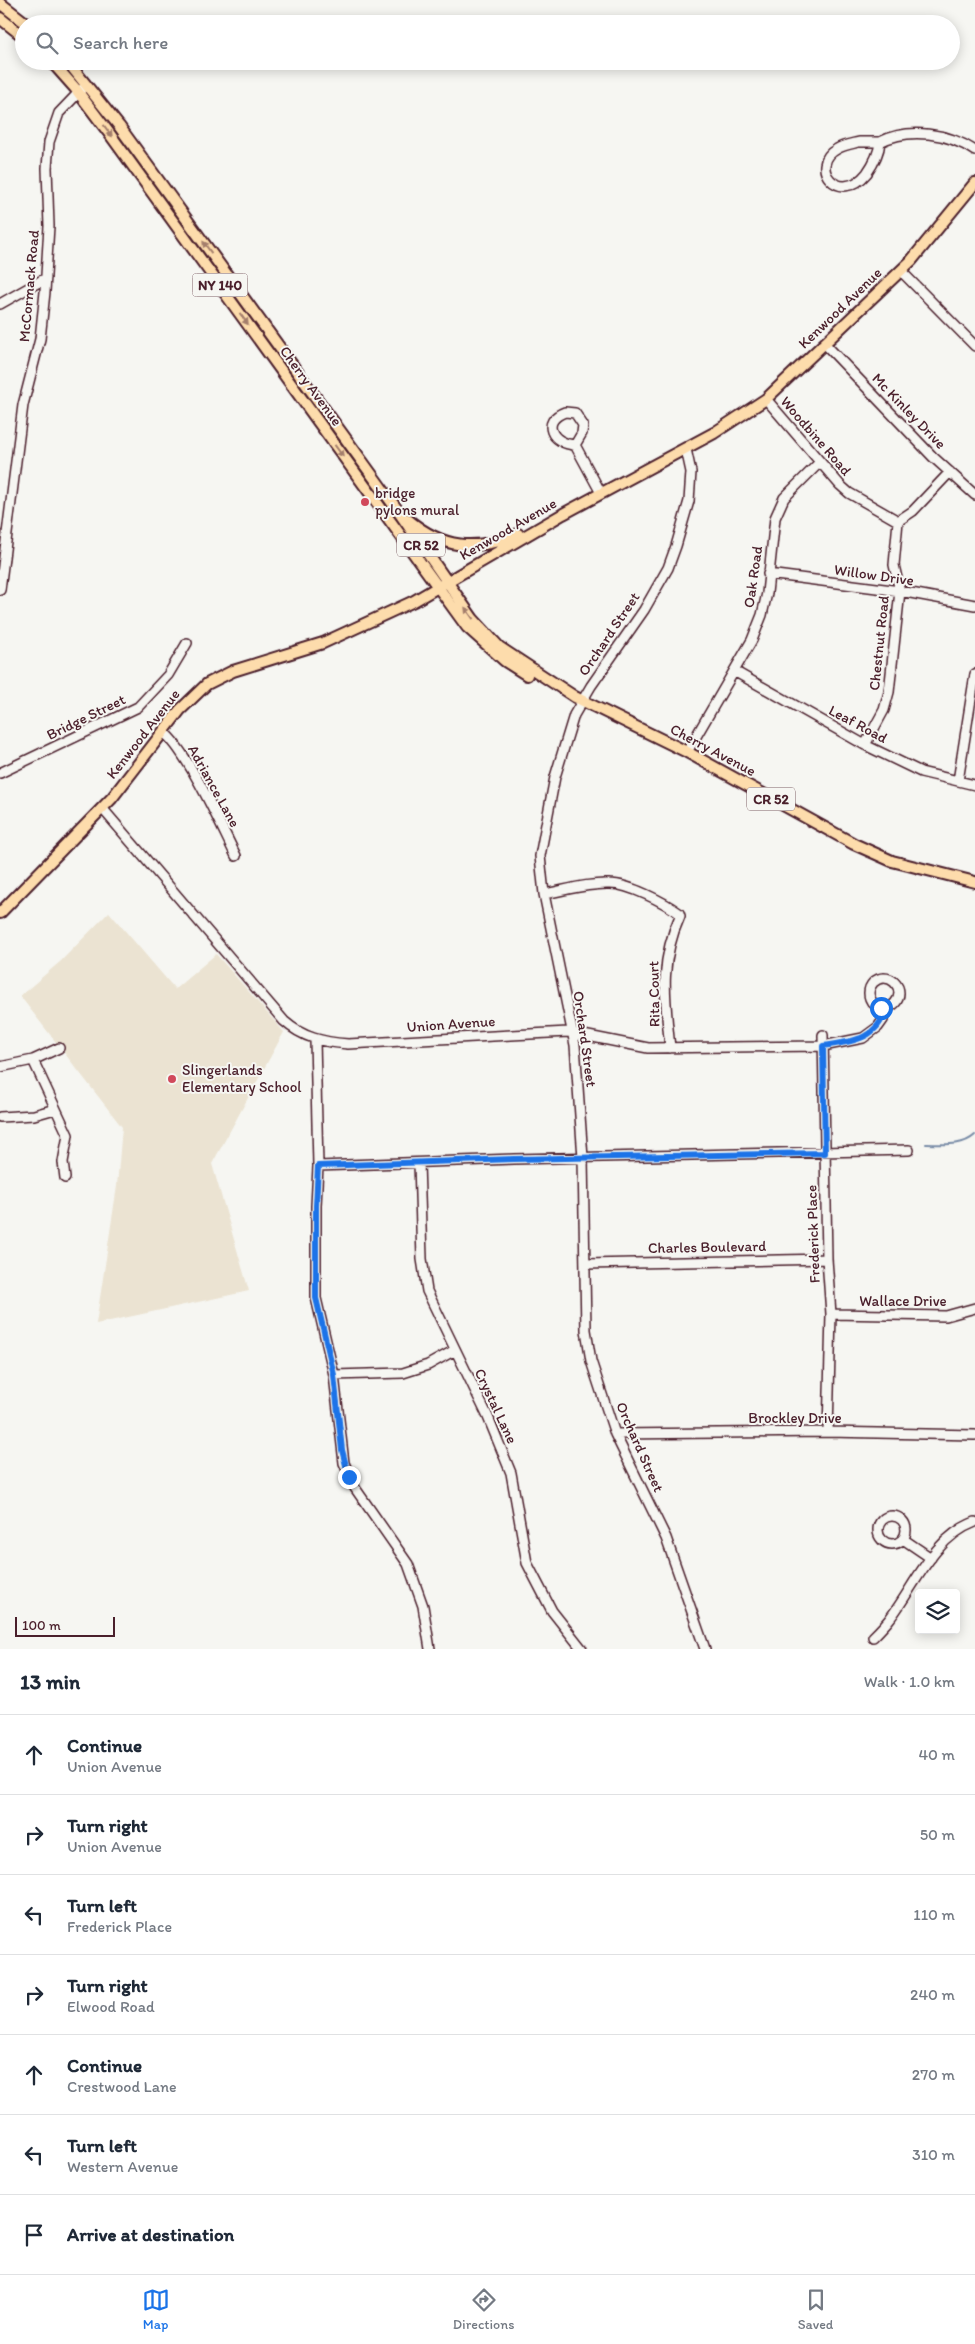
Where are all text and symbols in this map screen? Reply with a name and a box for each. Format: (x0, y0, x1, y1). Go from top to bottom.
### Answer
search box (15, 15, 960, 70)
icon: search (33, 29, 61, 57)
text: Search here (73, 31, 168, 54)
one-way arrow (102, 124, 113, 137)
street label: McCormack Road (15, 229, 43, 343)
one-way arrow (202, 240, 212, 254)
street label: Kenwood Avenue (795, 264, 885, 352)
road number: NY 140 (192, 274, 248, 296)
one-way arrow (239, 312, 249, 326)
street label: Cherry Avenue (276, 342, 346, 430)
street label: Mc Kinley Drive (868, 369, 950, 453)
street label: Woodbine Road (777, 393, 856, 480)
one-way arrow (334, 444, 344, 458)
place label: bridge pylons mural (375, 484, 460, 519)
street label: Kenwood Avenue (456, 494, 560, 564)
marker: bridge pylons mural (359, 496, 371, 508)
road number: CR 52 (397, 534, 445, 556)
street label: Oak Road (740, 545, 766, 609)
street label: Willow Drive (833, 561, 915, 589)
street label: Orchard Street (574, 589, 644, 679)
street label: Chestnut Road (865, 595, 893, 691)
one-way arrow (464, 606, 474, 620)
street label: Kenwood Avenue (102, 686, 184, 782)
street label: Bridge Street (44, 690, 129, 744)
street label: Leaf Road (826, 701, 890, 747)
street label: Cherry Avenue (667, 720, 759, 780)
street label: Adriance Lane (184, 742, 244, 830)
road number: CR 52 (747, 788, 795, 811)
street label: Rita Court (644, 960, 664, 1027)
street label: Orchard Street (569, 990, 601, 1089)
route start (870, 997, 893, 1020)
street label: Union Avenue (406, 1012, 496, 1036)
place label: Slingerlands Elementary School (182, 1061, 302, 1096)
marker: Slingerlands Elementary School (166, 1073, 178, 1085)
street label: Frederick Place (802, 1184, 824, 1284)
street label: Charles Boulevard (648, 1237, 766, 1257)
street label: Wallace Drive (859, 1292, 947, 1310)
street label: Crystal Lane (471, 1365, 521, 1447)
street label: Orchard Street (612, 1399, 668, 1495)
street label: Brockley Drive (748, 1409, 842, 1427)
route end (338, 1466, 361, 1489)
map controls (915, 1589, 960, 1634)
button: layers (915, 1589, 960, 1634)
scale bar (15, 1614, 115, 1637)
text: 100 m (22, 1617, 61, 1634)
text: 13 min (20, 1669, 80, 1694)
text: Walk · 1.0 km (864, 1672, 955, 1691)
text: Continue (67, 1734, 142, 1757)
icon: ahead (20, 1741, 48, 1769)
text: 40 m (918, 1745, 955, 1764)
text: Union Avenue (67, 1757, 162, 1776)
text: Turn right (67, 1814, 148, 1837)
icon: right (20, 1821, 48, 1849)
text: 50 m (920, 1825, 955, 1844)
text: Union Avenue (67, 1837, 162, 1856)
text: Turn left (67, 1894, 137, 1917)
icon: left (20, 1901, 48, 1929)
text: 110 m (913, 1905, 955, 1924)
text: Frederick Place (67, 1917, 172, 1936)
text: Turn right (67, 1974, 148, 1997)
icon: right (20, 1981, 48, 2009)
text: 240 m (910, 1985, 955, 2004)
text: Elwood Road (67, 1997, 155, 2016)
text: Continue (67, 2054, 142, 2077)
icon: ahead (20, 2061, 48, 2089)
text: 270 m (912, 2065, 955, 2084)
text: Crestwood Lane (67, 2077, 177, 2096)
text: Turn left (67, 2134, 137, 2157)
icon: left (20, 2141, 48, 2169)
text: 310 m (912, 2145, 955, 2164)
text: Western Avenue (67, 2157, 178, 2176)
icon: arrive (20, 2221, 48, 2249)
text: Arrive at destination (67, 2223, 234, 2246)
tab: Map (142, 2286, 170, 2333)
tab: Directions (453, 2286, 514, 2333)
tab: Saved (798, 2286, 833, 2333)

